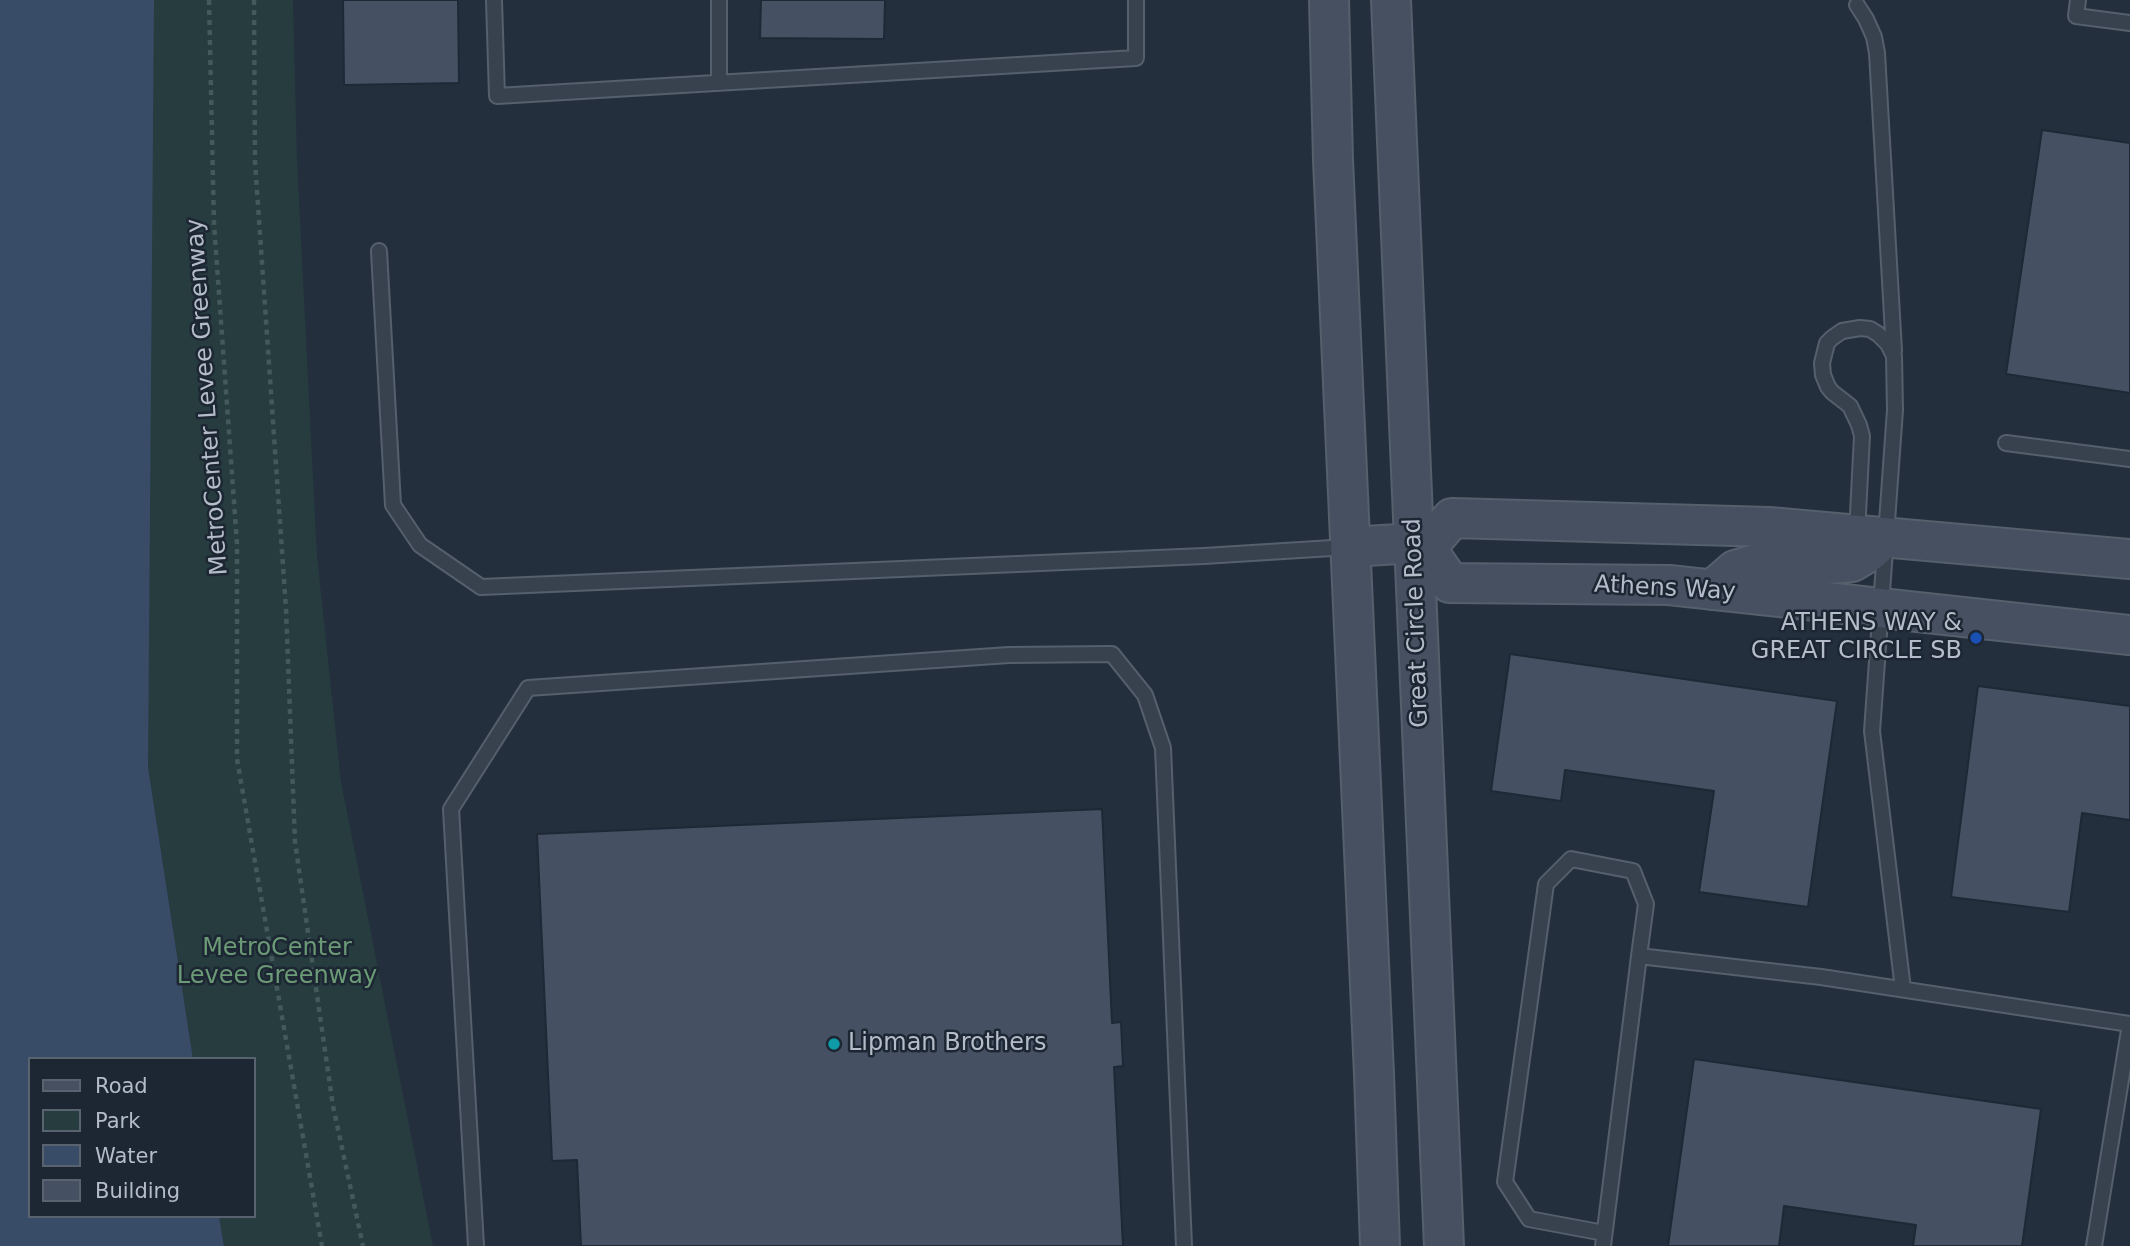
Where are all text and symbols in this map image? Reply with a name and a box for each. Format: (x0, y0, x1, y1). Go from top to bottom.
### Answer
street label: MetroCenter Levee Greenway (181, 218, 235, 576)
street label: Great Circle Road (1399, 518, 1435, 728)
street label: Athens Way (1593, 571, 1737, 607)
place label: ATHENS WAY & GREAT CIRCLE SB (1751, 610, 1962, 666)
marker: ATHENS WAY & GREAT CIRCLE SB (1968, 630, 1984, 646)
park label: MetroCenter Levee Greenway (177, 935, 377, 991)
place label: Lipman Brothers (848, 1030, 1046, 1058)
marker: Lipman Brothers (826, 1036, 842, 1052)
legend (28, 1057, 256, 1218)
text: Road (95, 1074, 148, 1098)
text: Park (95, 1109, 140, 1133)
text: Water (95, 1144, 157, 1168)
text: Building (95, 1179, 180, 1203)

